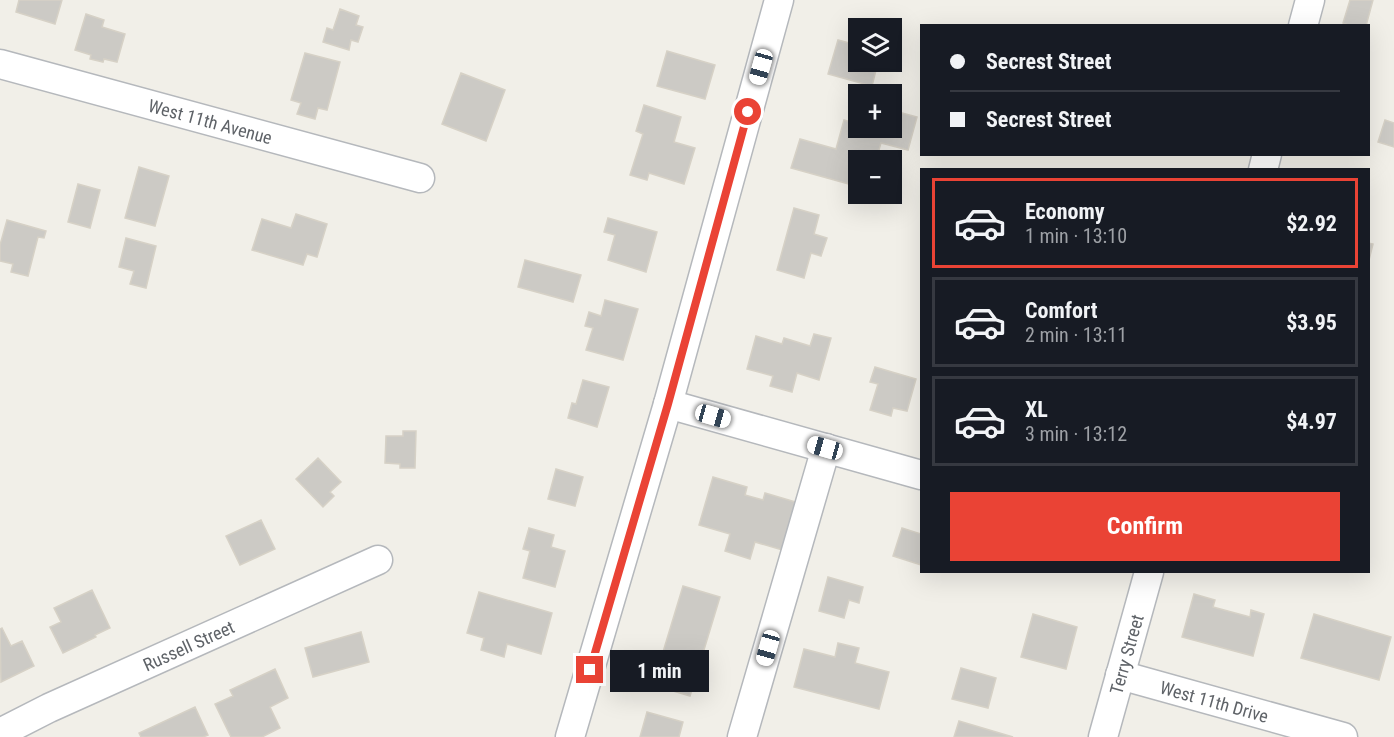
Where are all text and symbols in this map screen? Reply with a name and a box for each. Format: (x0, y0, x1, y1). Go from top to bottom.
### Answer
map controls (848, 18, 902, 204)
button: layers (848, 18, 902, 72)
car (747, 47, 775, 87)
text: Secrest Street (986, 49, 1111, 74)
button: + (848, 84, 902, 138)
street label: West 11th Avenue (146, 94, 275, 148)
route start (734, 98, 761, 125)
text: Secrest Street (986, 107, 1111, 132)
button: − (848, 150, 902, 204)
icon: car (953, 196, 1007, 250)
text: Economy (1025, 199, 1105, 224)
text: $2.92 (1286, 211, 1337, 236)
text: 1 min · 13:10 (1025, 224, 1127, 248)
icon: car (953, 295, 1007, 349)
text: Comfort (1025, 298, 1098, 323)
text: $3.95 (1286, 310, 1337, 335)
text: 2 min · 13:11 (1025, 323, 1127, 347)
icon: car (953, 394, 1007, 448)
text: XL (1025, 397, 1048, 422)
car (693, 402, 733, 430)
text: $4.97 (1286, 409, 1337, 434)
text: 3 min · 13:12 (1025, 422, 1127, 446)
car (805, 434, 845, 462)
button: Confirm (950, 492, 1340, 561)
street label: Terry Street (1105, 612, 1147, 696)
street label: Russell Street (140, 616, 237, 675)
car (754, 628, 782, 668)
callout: 1 min (611, 649, 710, 691)
route end (576, 656, 603, 683)
text: 1 min (637, 659, 682, 683)
street label: West 11th Drive (1158, 676, 1271, 726)

